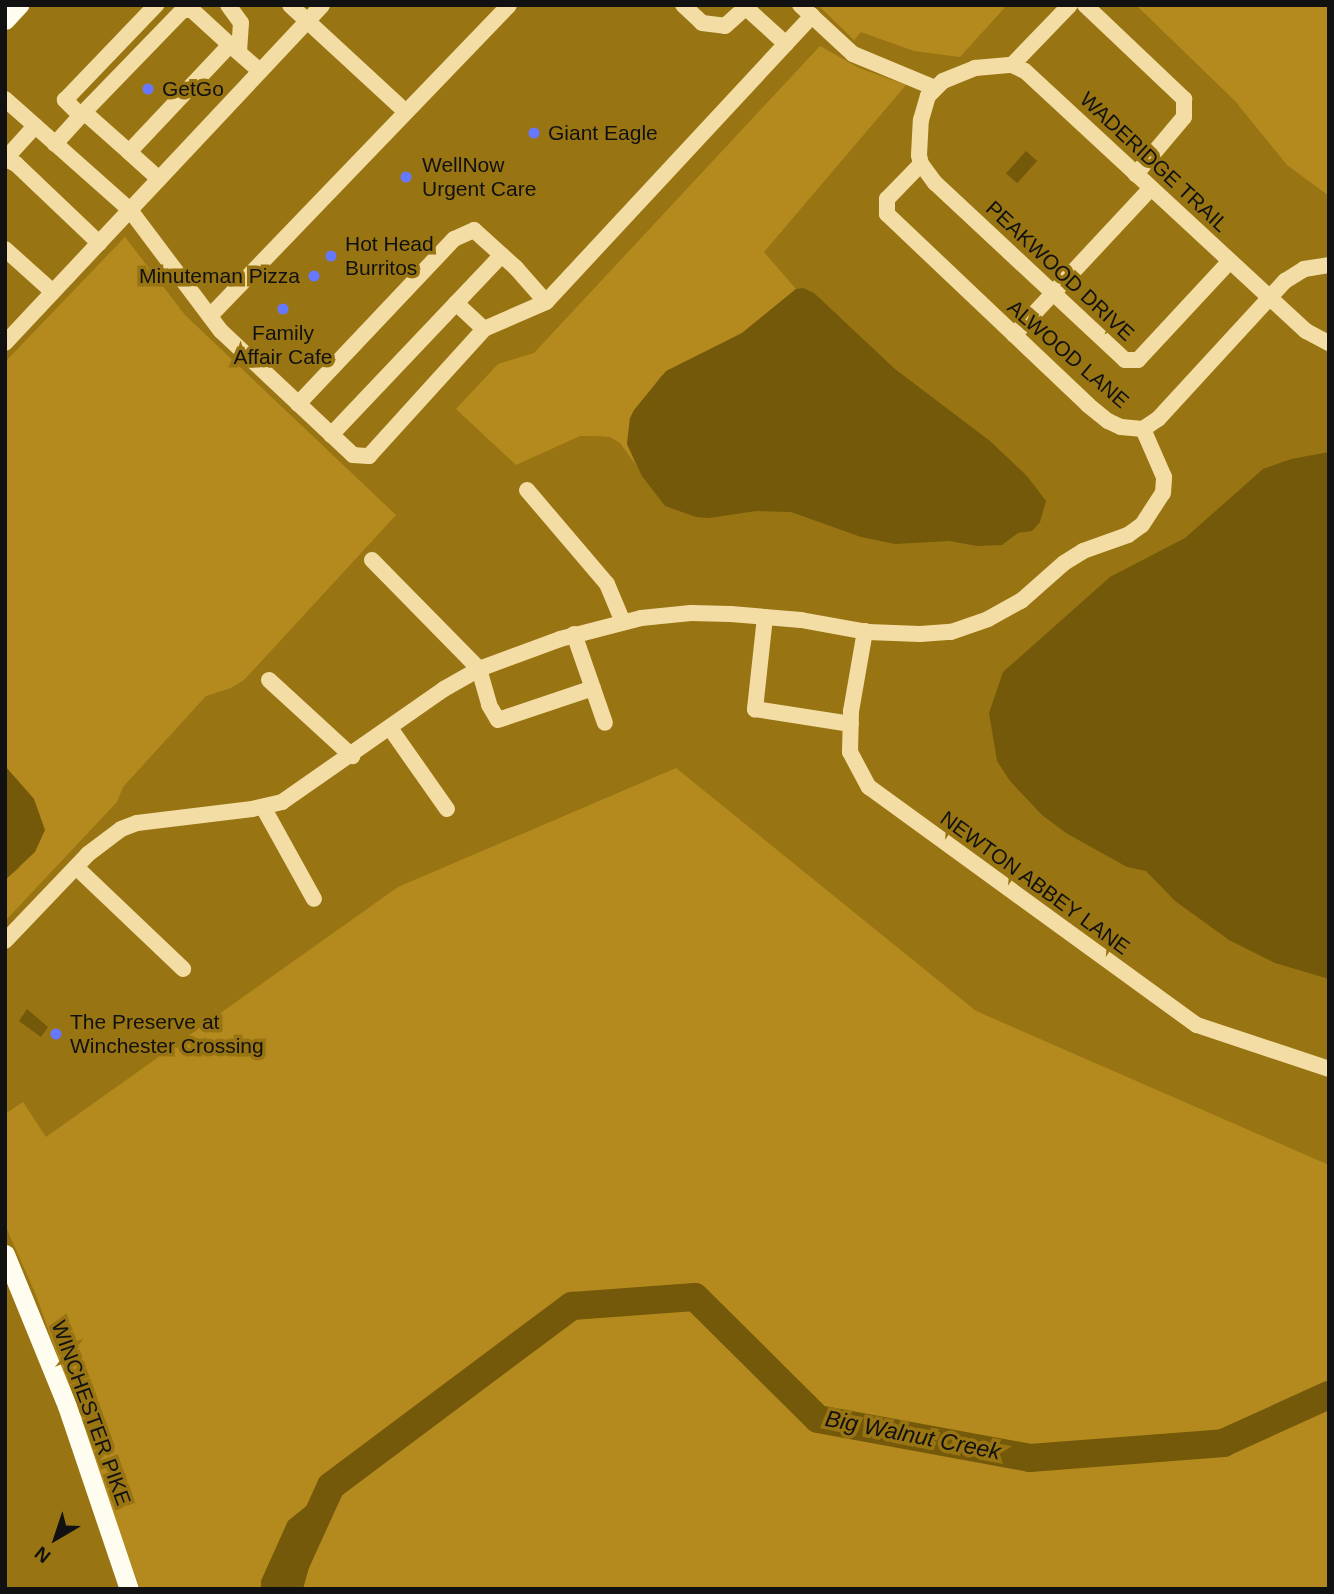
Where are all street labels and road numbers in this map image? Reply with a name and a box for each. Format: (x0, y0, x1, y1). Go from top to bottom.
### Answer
street label: WADERIDGE TRAIL (1074, 87, 1234, 237)
street label: PEAKWOOD DRIVE (981, 196, 1139, 346)
street label: ALWOOD LANE (1002, 294, 1134, 414)
street label: NEWTON ABBEY LANE (935, 805, 1135, 961)
street label: WINCHESTER PIKE (46, 1317, 136, 1509)

